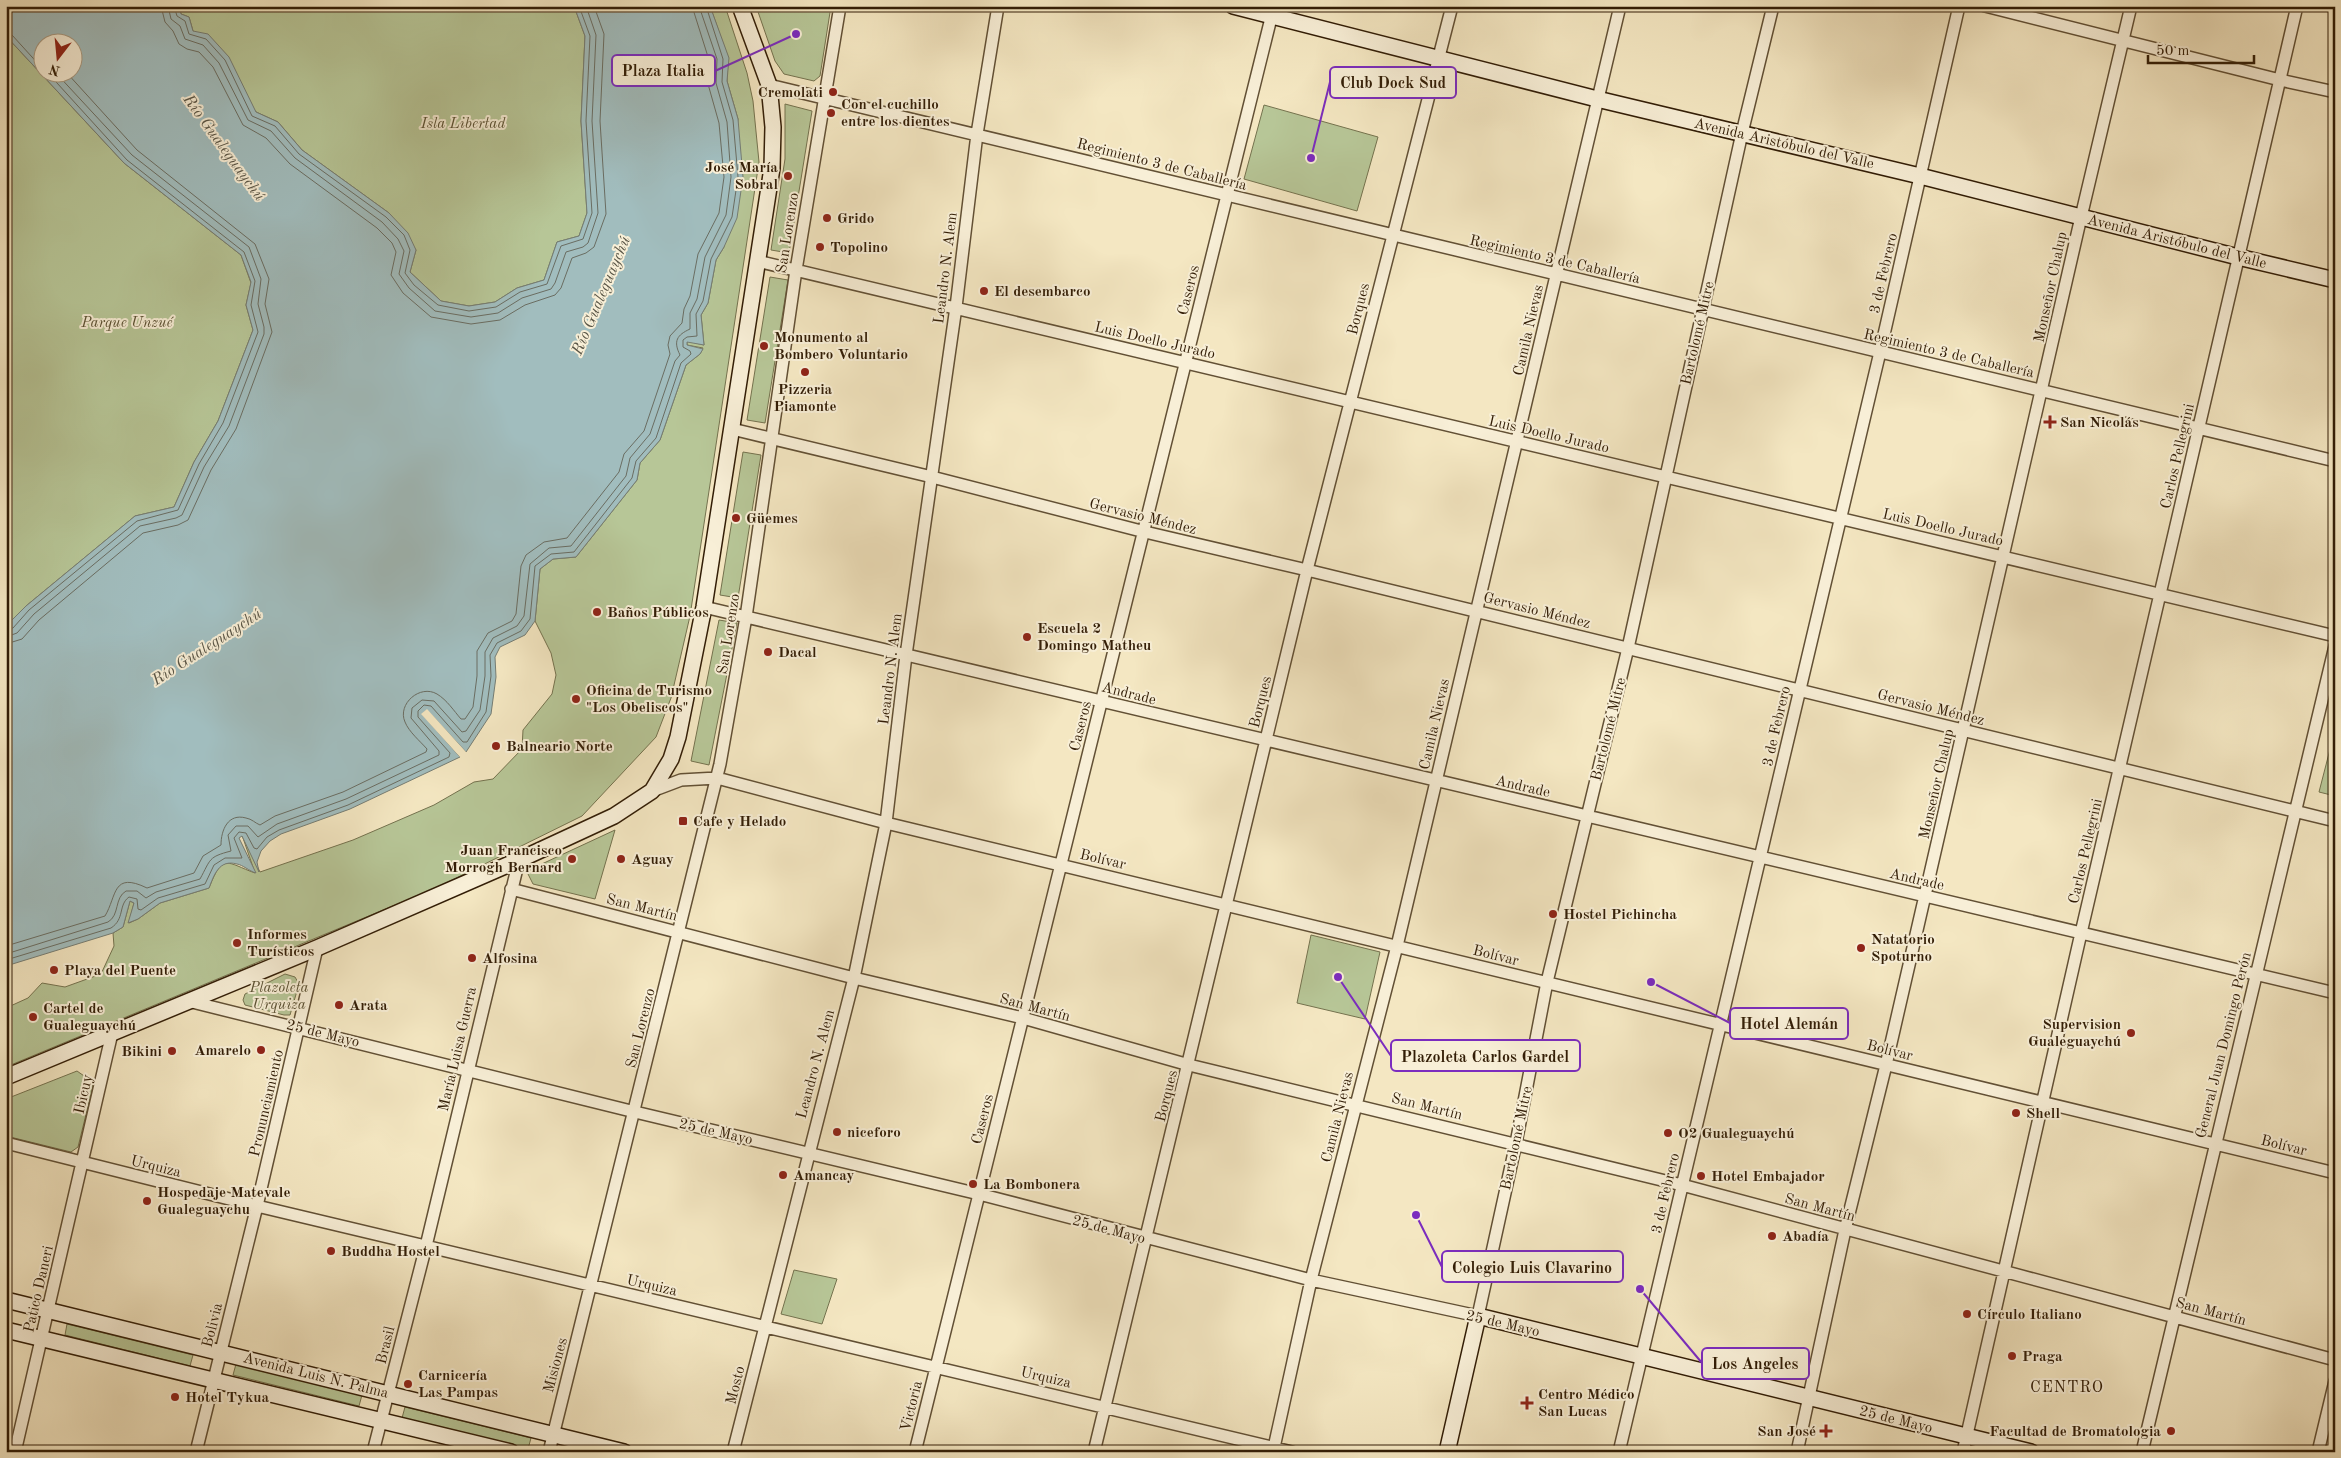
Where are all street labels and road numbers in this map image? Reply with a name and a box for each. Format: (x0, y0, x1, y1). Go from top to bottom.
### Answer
street label: Avenida Aristóbulo del Valle (1692, 116, 1875, 173)
street label: Regimiento 3 de Caballería (1075, 137, 1249, 194)
street label: San Lorenzo (775, 192, 802, 275)
street label: Leandro N. Alem (932, 211, 961, 325)
street label: Avenida Aristóbulo del Valle (2085, 213, 2268, 272)
street label: Monseñor Chalup (2032, 230, 2071, 344)
street label: 3 de Febrero (1868, 232, 1901, 315)
street label: Regimiento 3 de Caballería (1468, 234, 1642, 288)
street label: Caseros (1176, 264, 1203, 317)
street label: Bartolomé Mitre (1679, 280, 1718, 387)
street label: Borques (1346, 282, 1373, 337)
street label: Camila Nievas (1512, 283, 1547, 377)
street label: Luis Doello Jurado (1093, 320, 1217, 363)
street label: Regimiento 3 de Caballería (1862, 328, 2036, 382)
street label: Carlos Pellegrini (2159, 402, 2198, 510)
street label: Luis Doello Jurado (1487, 414, 1611, 457)
street label: Gervasio Méndez (1088, 497, 1198, 538)
street label: Luis Doello Jurado (1881, 507, 2005, 550)
street label: Gervasio Méndez (1482, 591, 1592, 632)
street label: San Lorenzo (716, 593, 743, 676)
street label: Leandro N. Alem (877, 612, 906, 726)
street label: Borques (1248, 675, 1275, 730)
street label: Bartolomé Mitre (1589, 676, 1630, 783)
street label: Camila Nievas (1418, 677, 1453, 771)
street label: Andrade (1100, 680, 1158, 708)
street label: 3 de Febrero (1761, 685, 1794, 768)
street label: Gervasio Méndez (1876, 688, 1986, 729)
street label: Caseros (1068, 700, 1095, 753)
street label: Monseñor Chalup (1917, 727, 1958, 841)
street label: Andrade (1494, 774, 1552, 801)
street label: Carlos Pellegrini (2067, 797, 2106, 905)
street label: Bolívar (1078, 848, 1127, 873)
street label: Andrade (1888, 867, 1946, 894)
street label: San Martín (605, 892, 679, 925)
street label: Bolívar (1471, 944, 1520, 969)
street label: General Juan Domingo Perón (2194, 951, 2255, 1140)
street label: María Luisa Guerra (437, 985, 480, 1113)
street label: San Lorenzo (624, 987, 659, 1070)
street label: San Martín (998, 992, 1072, 1025)
street label: Leandro N. Alem (795, 1008, 838, 1121)
street label: 25 de Mayo (284, 1018, 361, 1051)
street label: Bolívar (1865, 1039, 1914, 1064)
street label: Pronunciamiento (248, 1048, 287, 1158)
street label: Borques (1154, 1069, 1181, 1124)
street label: Camila Nievas (1320, 1070, 1357, 1164)
street label: Ibicuy (73, 1073, 96, 1116)
street label: Bartolomé Mitre (1499, 1085, 1536, 1192)
street label: San Martín (1390, 1091, 1464, 1124)
street label: Caseros (970, 1093, 997, 1146)
street label: 25 de Mayo (677, 1117, 754, 1148)
street label: Bolívar (2259, 1134, 2308, 1159)
street label: 3 de Febrero (1650, 1152, 1683, 1235)
street label: Urquiza (129, 1154, 183, 1181)
street label: San Martín (1783, 1192, 1857, 1225)
street label: 25 de Mayo (1070, 1214, 1147, 1247)
street label: Patico Daneri (22, 1244, 57, 1334)
street label: Urquiza (625, 1273, 679, 1300)
street label: San Martín (2174, 1296, 2248, 1329)
street label: Bolivia (201, 1301, 226, 1349)
street label: 25 de Mayo (1464, 1309, 1541, 1340)
street label: Brasil (375, 1325, 398, 1366)
street label: Misiones (542, 1336, 571, 1394)
street label: Avenida Luis N. Palma (241, 1351, 390, 1402)
street label: Mosto (724, 1365, 748, 1406)
street label: Urquiza (1019, 1365, 1073, 1392)
street label: Victoria (899, 1379, 926, 1433)
street label: 25 de Mayo (1857, 1404, 1934, 1437)

